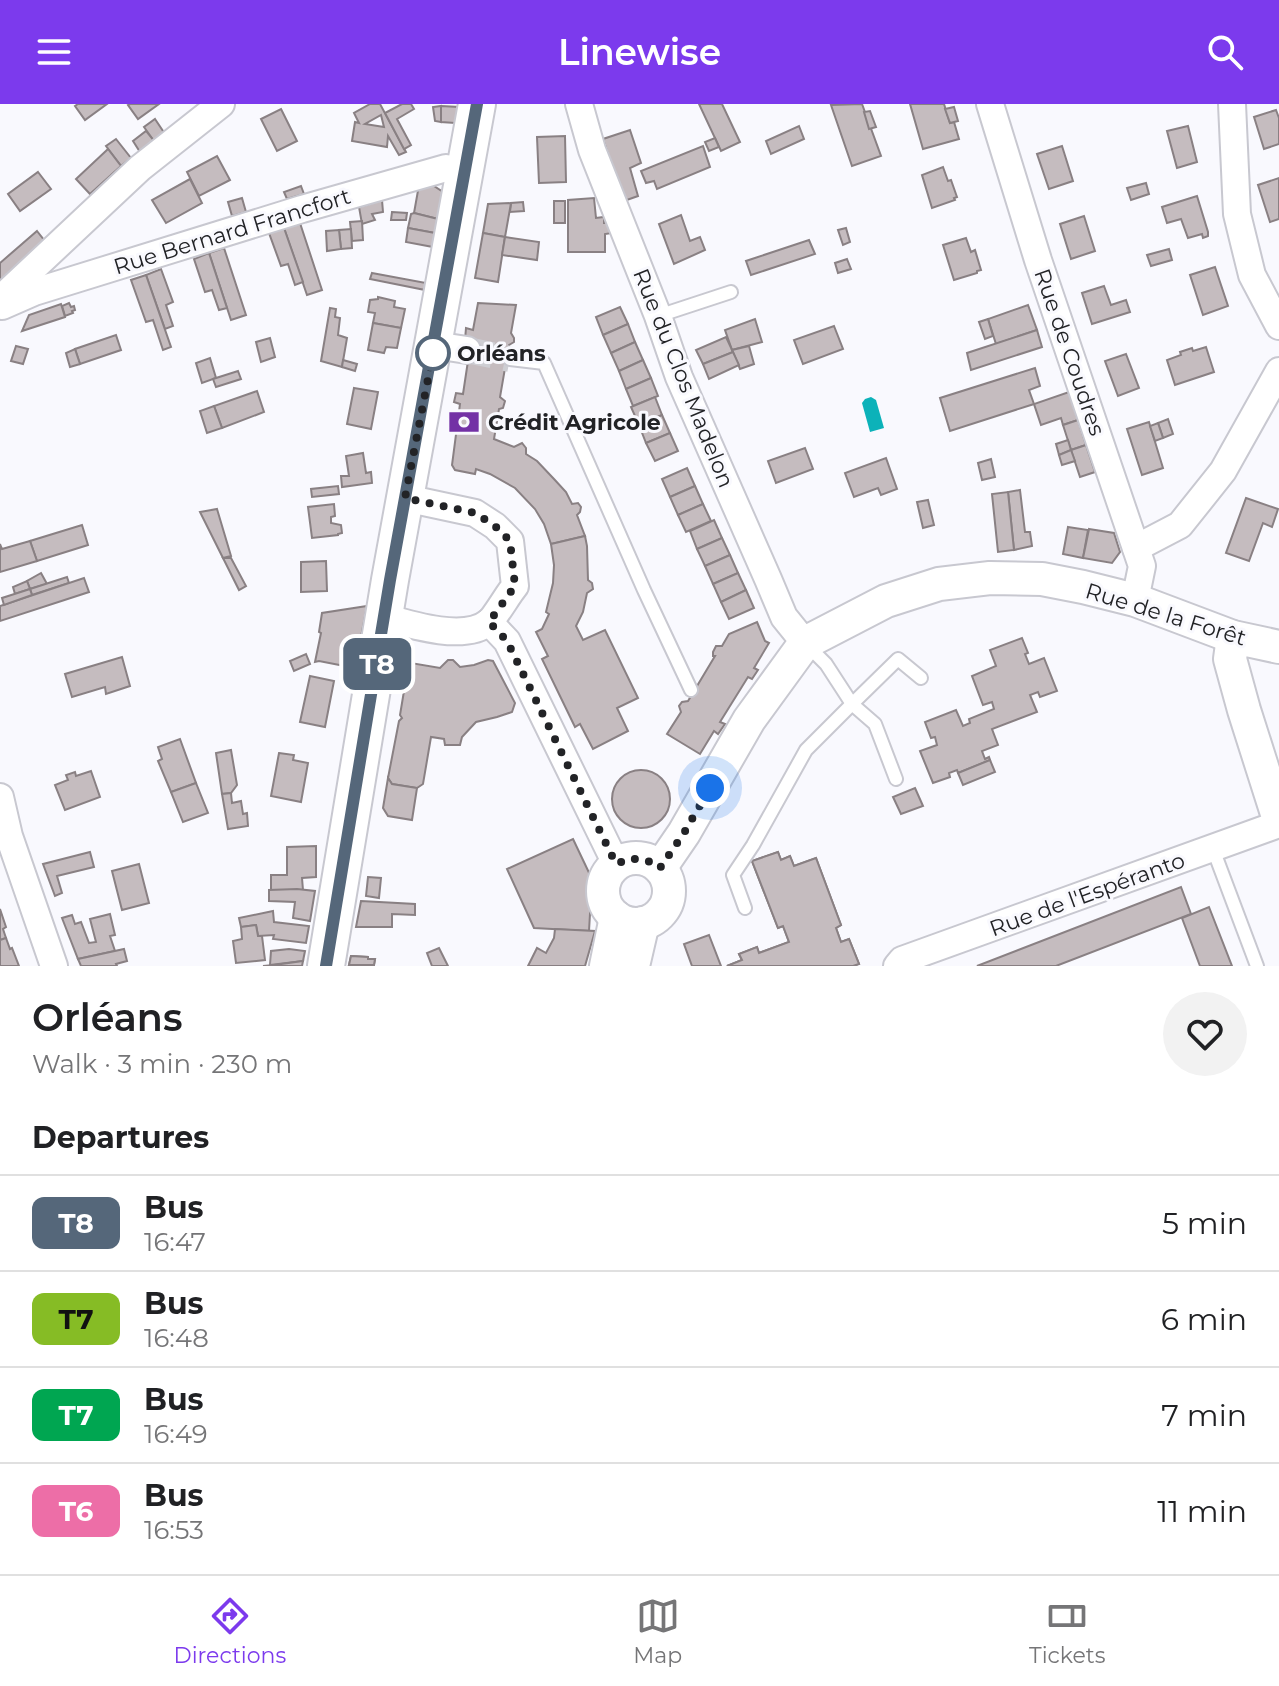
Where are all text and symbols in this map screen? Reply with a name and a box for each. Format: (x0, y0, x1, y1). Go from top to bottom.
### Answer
icon: menu (32, 30, 76, 74)
text: Linewise (558, 30, 721, 74)
icon: search (1203, 30, 1247, 74)
street label: Rue Bernard Francfort (110, 183, 354, 280)
street label: Rue du Clos Madelon (627, 265, 740, 492)
street label: Rue de Coudres (1028, 265, 1111, 439)
marker: Orléans (416, 336, 450, 370)
place label: Orléans (457, 340, 546, 367)
bank icon: Crédit Agricole (447, 405, 481, 439)
place label: Crédit Agricole (488, 409, 661, 436)
street label: Rue de la Forêt (1082, 577, 1249, 652)
line badge: T8 (341, 638, 413, 690)
text: T8 (359, 647, 395, 681)
your location (690, 768, 730, 808)
street label: Rue de l'Espéranto (986, 847, 1188, 942)
button: heart (1163, 992, 1247, 1076)
text: Orléans (32, 994, 182, 1041)
text: Walk · 3 min · 230 m (32, 1048, 292, 1080)
text: Departures (32, 1119, 209, 1156)
text: Bus (144, 1189, 204, 1226)
text: 5 min (1162, 1205, 1247, 1242)
text: T8 (58, 1206, 94, 1240)
text: 16:47 (144, 1226, 206, 1258)
text: Bus (144, 1285, 204, 1322)
text: 6 min (1161, 1301, 1247, 1338)
text: T7 (58, 1302, 94, 1336)
text: 16:48 (144, 1322, 209, 1354)
text: Bus (144, 1381, 204, 1418)
text: 7 min (1161, 1397, 1247, 1434)
text: T7 (58, 1398, 94, 1432)
text: 16:49 (144, 1418, 208, 1450)
text: Bus (144, 1477, 204, 1514)
text: 11 min (1157, 1493, 1247, 1530)
text: T6 (59, 1494, 93, 1528)
text: 16:53 (144, 1514, 204, 1546)
tab: Directions (173, 1594, 286, 1669)
tab: Map (633, 1594, 682, 1669)
tab: Tickets (1029, 1594, 1105, 1669)

